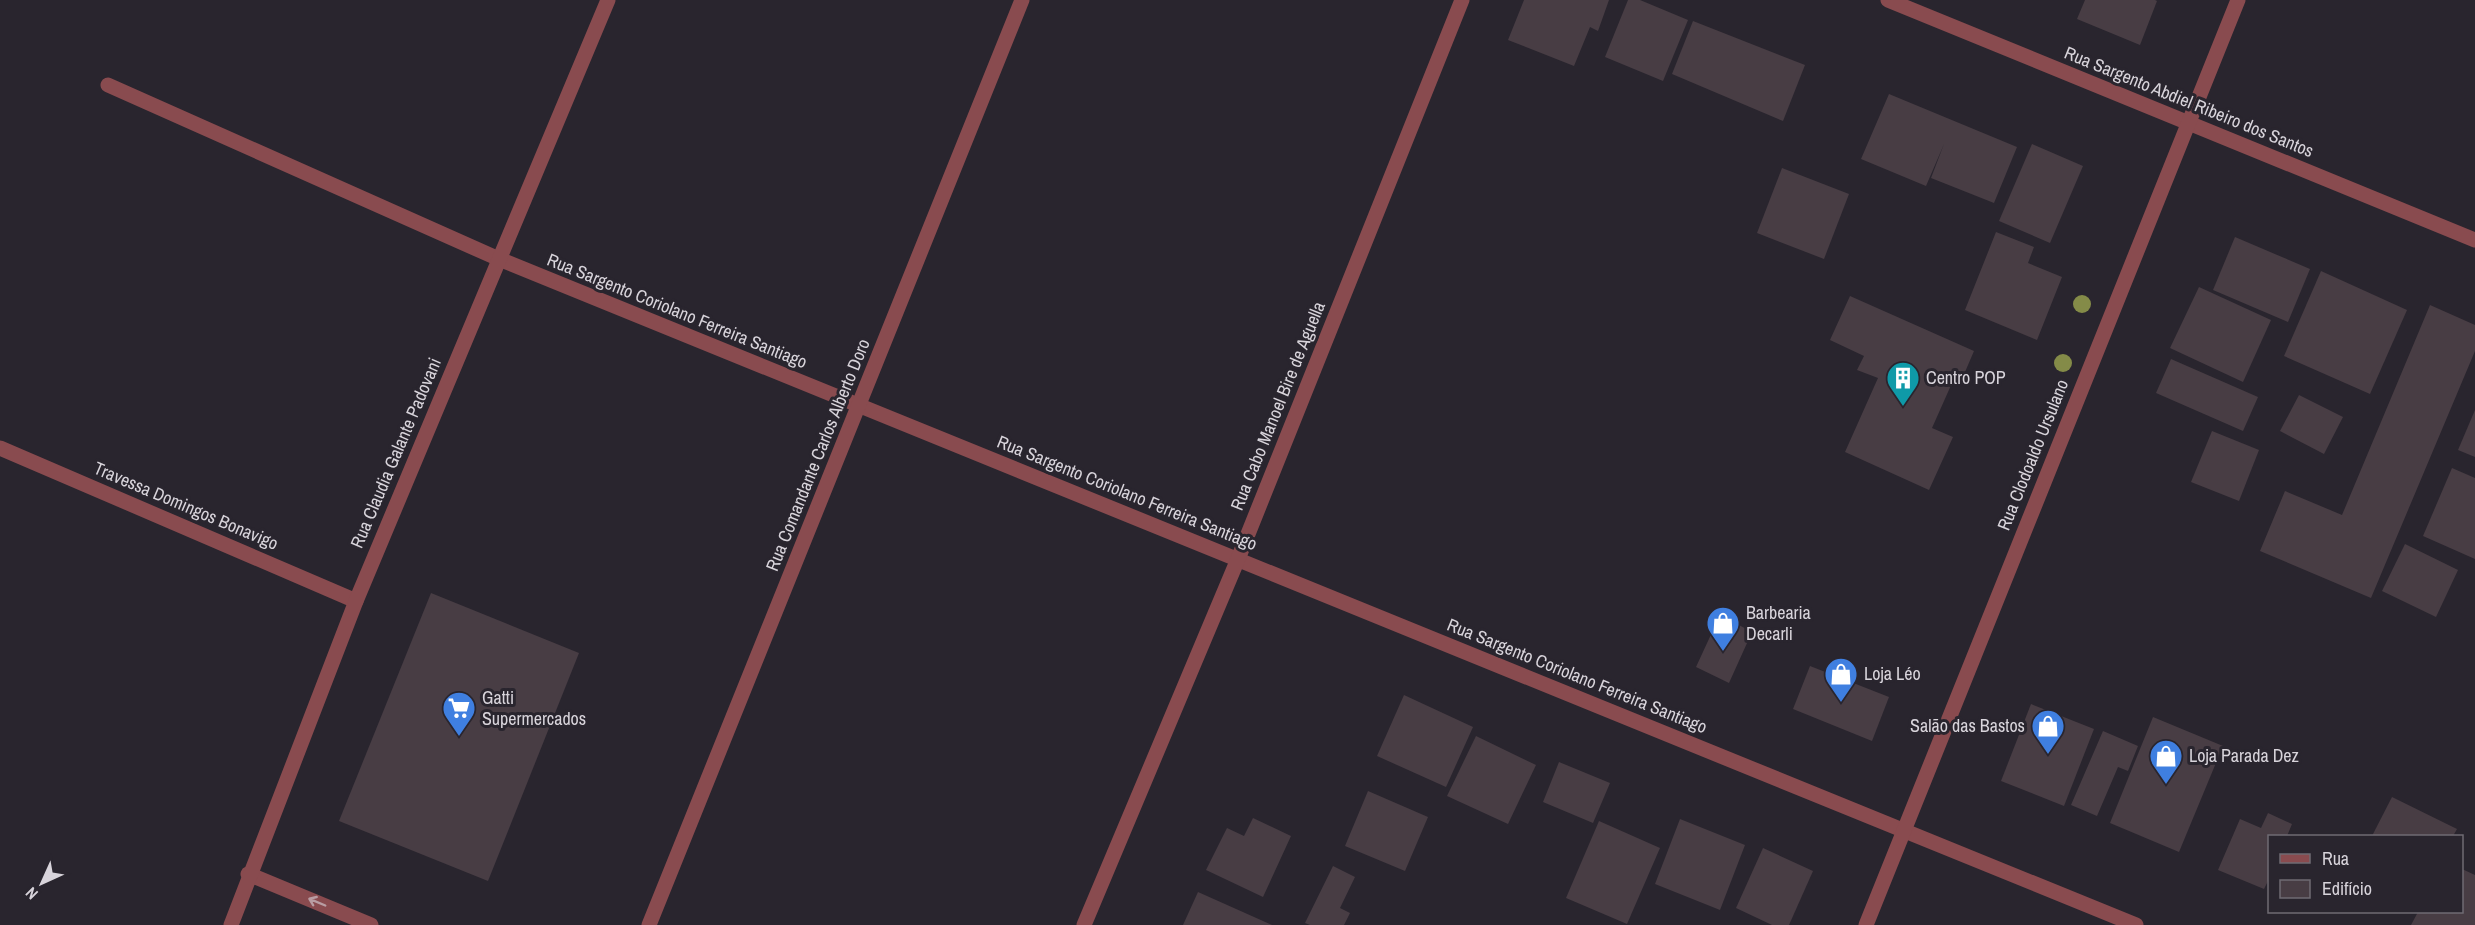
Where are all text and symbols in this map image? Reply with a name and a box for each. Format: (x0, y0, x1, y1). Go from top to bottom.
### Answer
street label: Rua Sargento Abdiel Ribeiro dos Santos (2061, 40, 2318, 163)
street label: Rua Sargento Coriolano Ferreira Santiago (544, 247, 811, 374)
street label: Rua Cabo Manoel Bire de Aguella (1224, 298, 1331, 514)
street label: Rua Comandante Carlos Alberto Doro (759, 335, 876, 575)
street label: Rua Claudia Galante Padovani (344, 354, 447, 552)
building icon: Centro POP (1885, 360, 1921, 407)
place label: Centro POP (1926, 365, 2006, 390)
street label: Rua Clodoaldo Ursulano (1991, 376, 2074, 534)
street label: Rua Sargento Coriolano Ferreira Santiago (994, 429, 1261, 556)
street label: Travessa Domingos Bonavigo (90, 455, 282, 556)
place label: Barbearia Decarli (1746, 600, 1811, 646)
shop icon: Barbearia Decarli (1705, 605, 1741, 652)
street label: Rua Sargento Coriolano Ferreira Santiago (1444, 612, 1711, 739)
shop icon: Loja Léo (1823, 656, 1859, 703)
place label: Loja Léo (1864, 661, 1921, 686)
place label: Gatti Supermercados (482, 685, 586, 731)
supermarket icon: Gatti Supermercados (441, 690, 477, 737)
shop icon: Salão das Bastos (2030, 708, 2066, 755)
place label: Salão das Bastos (1910, 713, 2025, 738)
shop icon: Loja Parada Dez (2148, 738, 2184, 785)
place label: Loja Parada Dez (2189, 743, 2299, 768)
legend (2268, 835, 2463, 913)
text: Rua (2322, 846, 2349, 871)
north arrow (12, 853, 72, 913)
text: Edifício (2322, 876, 2372, 901)
text: N (20, 882, 43, 905)
one-way arrow (309, 896, 327, 908)

